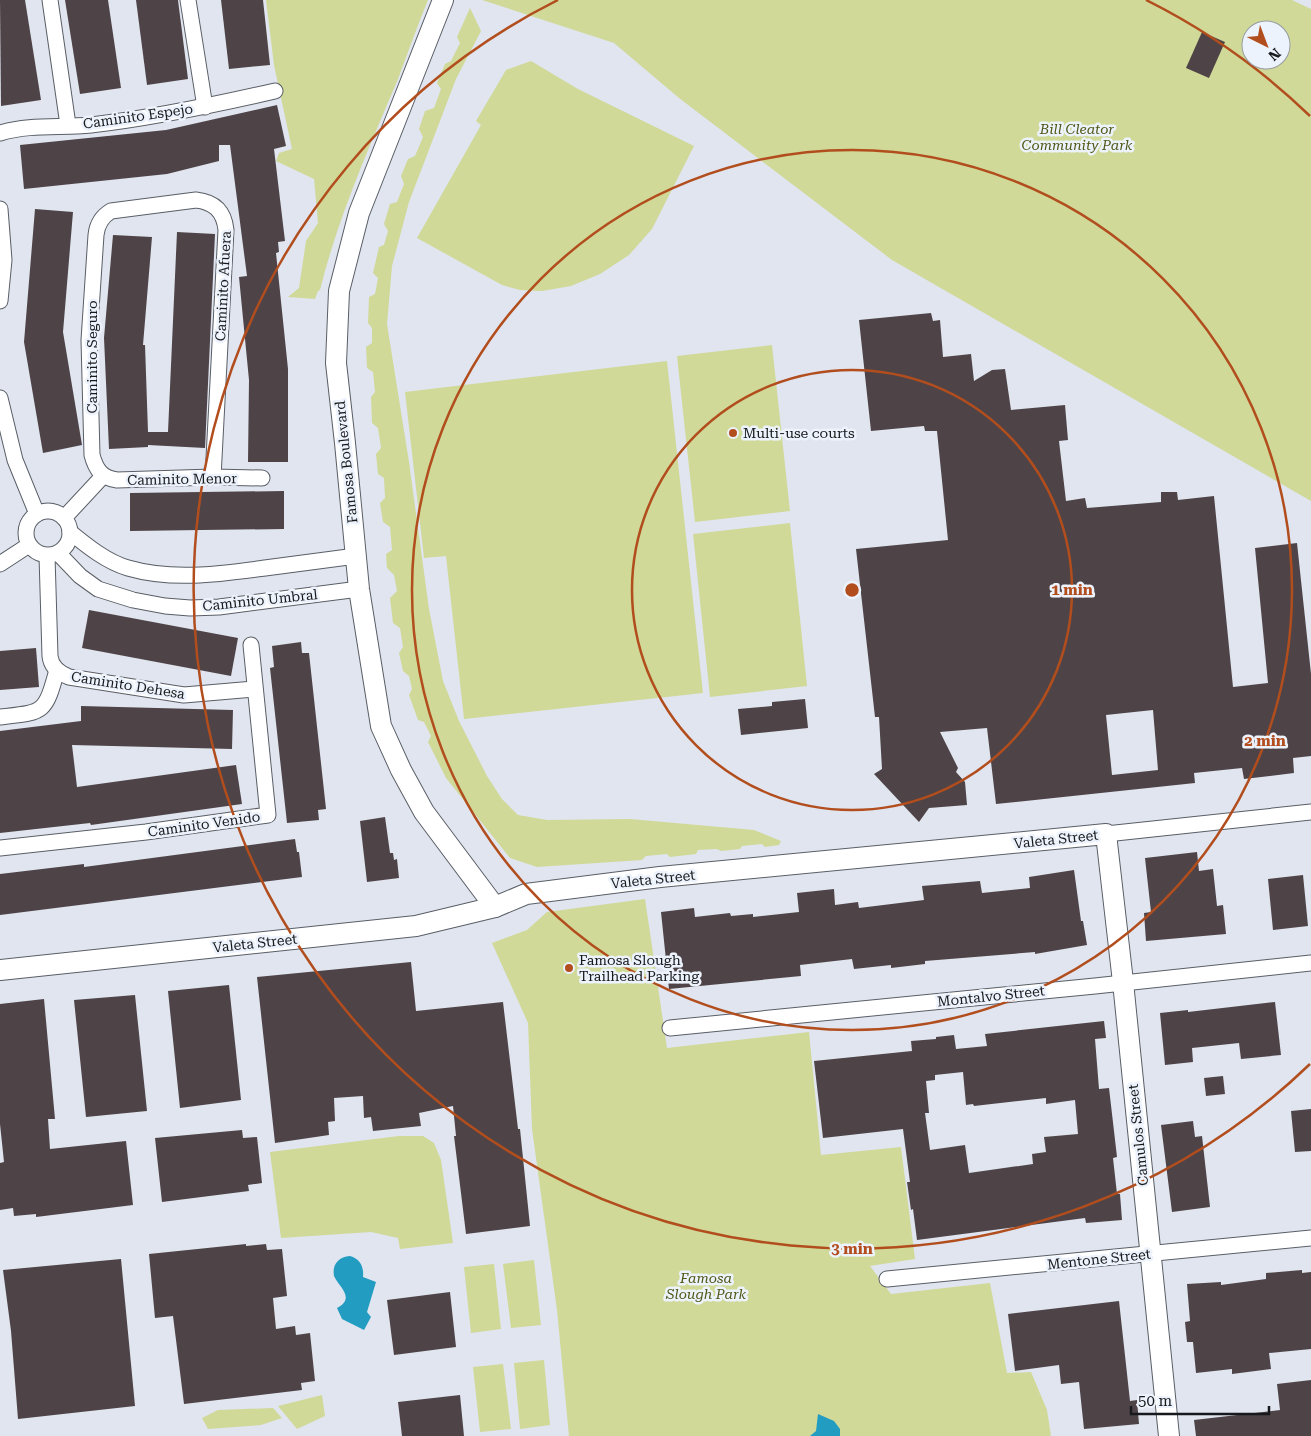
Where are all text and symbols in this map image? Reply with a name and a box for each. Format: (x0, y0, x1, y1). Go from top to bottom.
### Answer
north arrow (1241, 20, 1291, 70)
text: N (1265, 45, 1284, 64)
street label: Caminito Espejo (82, 100, 194, 132)
park label: Bill Cleator Community Park (1022, 121, 1133, 153)
street label: Caminito Afuera (212, 230, 234, 342)
street label: Caminito Seguro (84, 300, 100, 414)
street label: Famosa Boulevard (332, 400, 360, 524)
place label: Multi-use courts (743, 425, 855, 441)
marker: Multi-use courts (727, 427, 739, 439)
street label: Caminito Menor (127, 470, 237, 488)
centre of rings (843, 581, 861, 599)
text: 1 min (1051, 581, 1093, 599)
street label: Caminito Umbral (202, 586, 319, 614)
street label: Caminito Dehesa (70, 668, 186, 702)
text: 2 min (1244, 732, 1286, 750)
street label: Caminito Venido (147, 808, 261, 840)
street label: Valeta Street (1013, 827, 1099, 851)
street label: Valeta Street (610, 867, 696, 891)
street label: Valeta Street (212, 931, 298, 955)
place label: Famosa Slough Trailhead Parking (579, 952, 699, 984)
marker: Famosa Slough Trailhead Parking (563, 962, 575, 974)
street label: Montalvo Street (936, 982, 1046, 1010)
street label: Camulos Street (1125, 1083, 1151, 1187)
text: 3 min (831, 1240, 873, 1258)
street label: Mentone Street (1046, 1246, 1152, 1272)
park label: Famosa Slough Park (665, 1270, 747, 1302)
scale bar (1131, 1384, 1268, 1416)
text: 50 m (1138, 1392, 1173, 1410)

